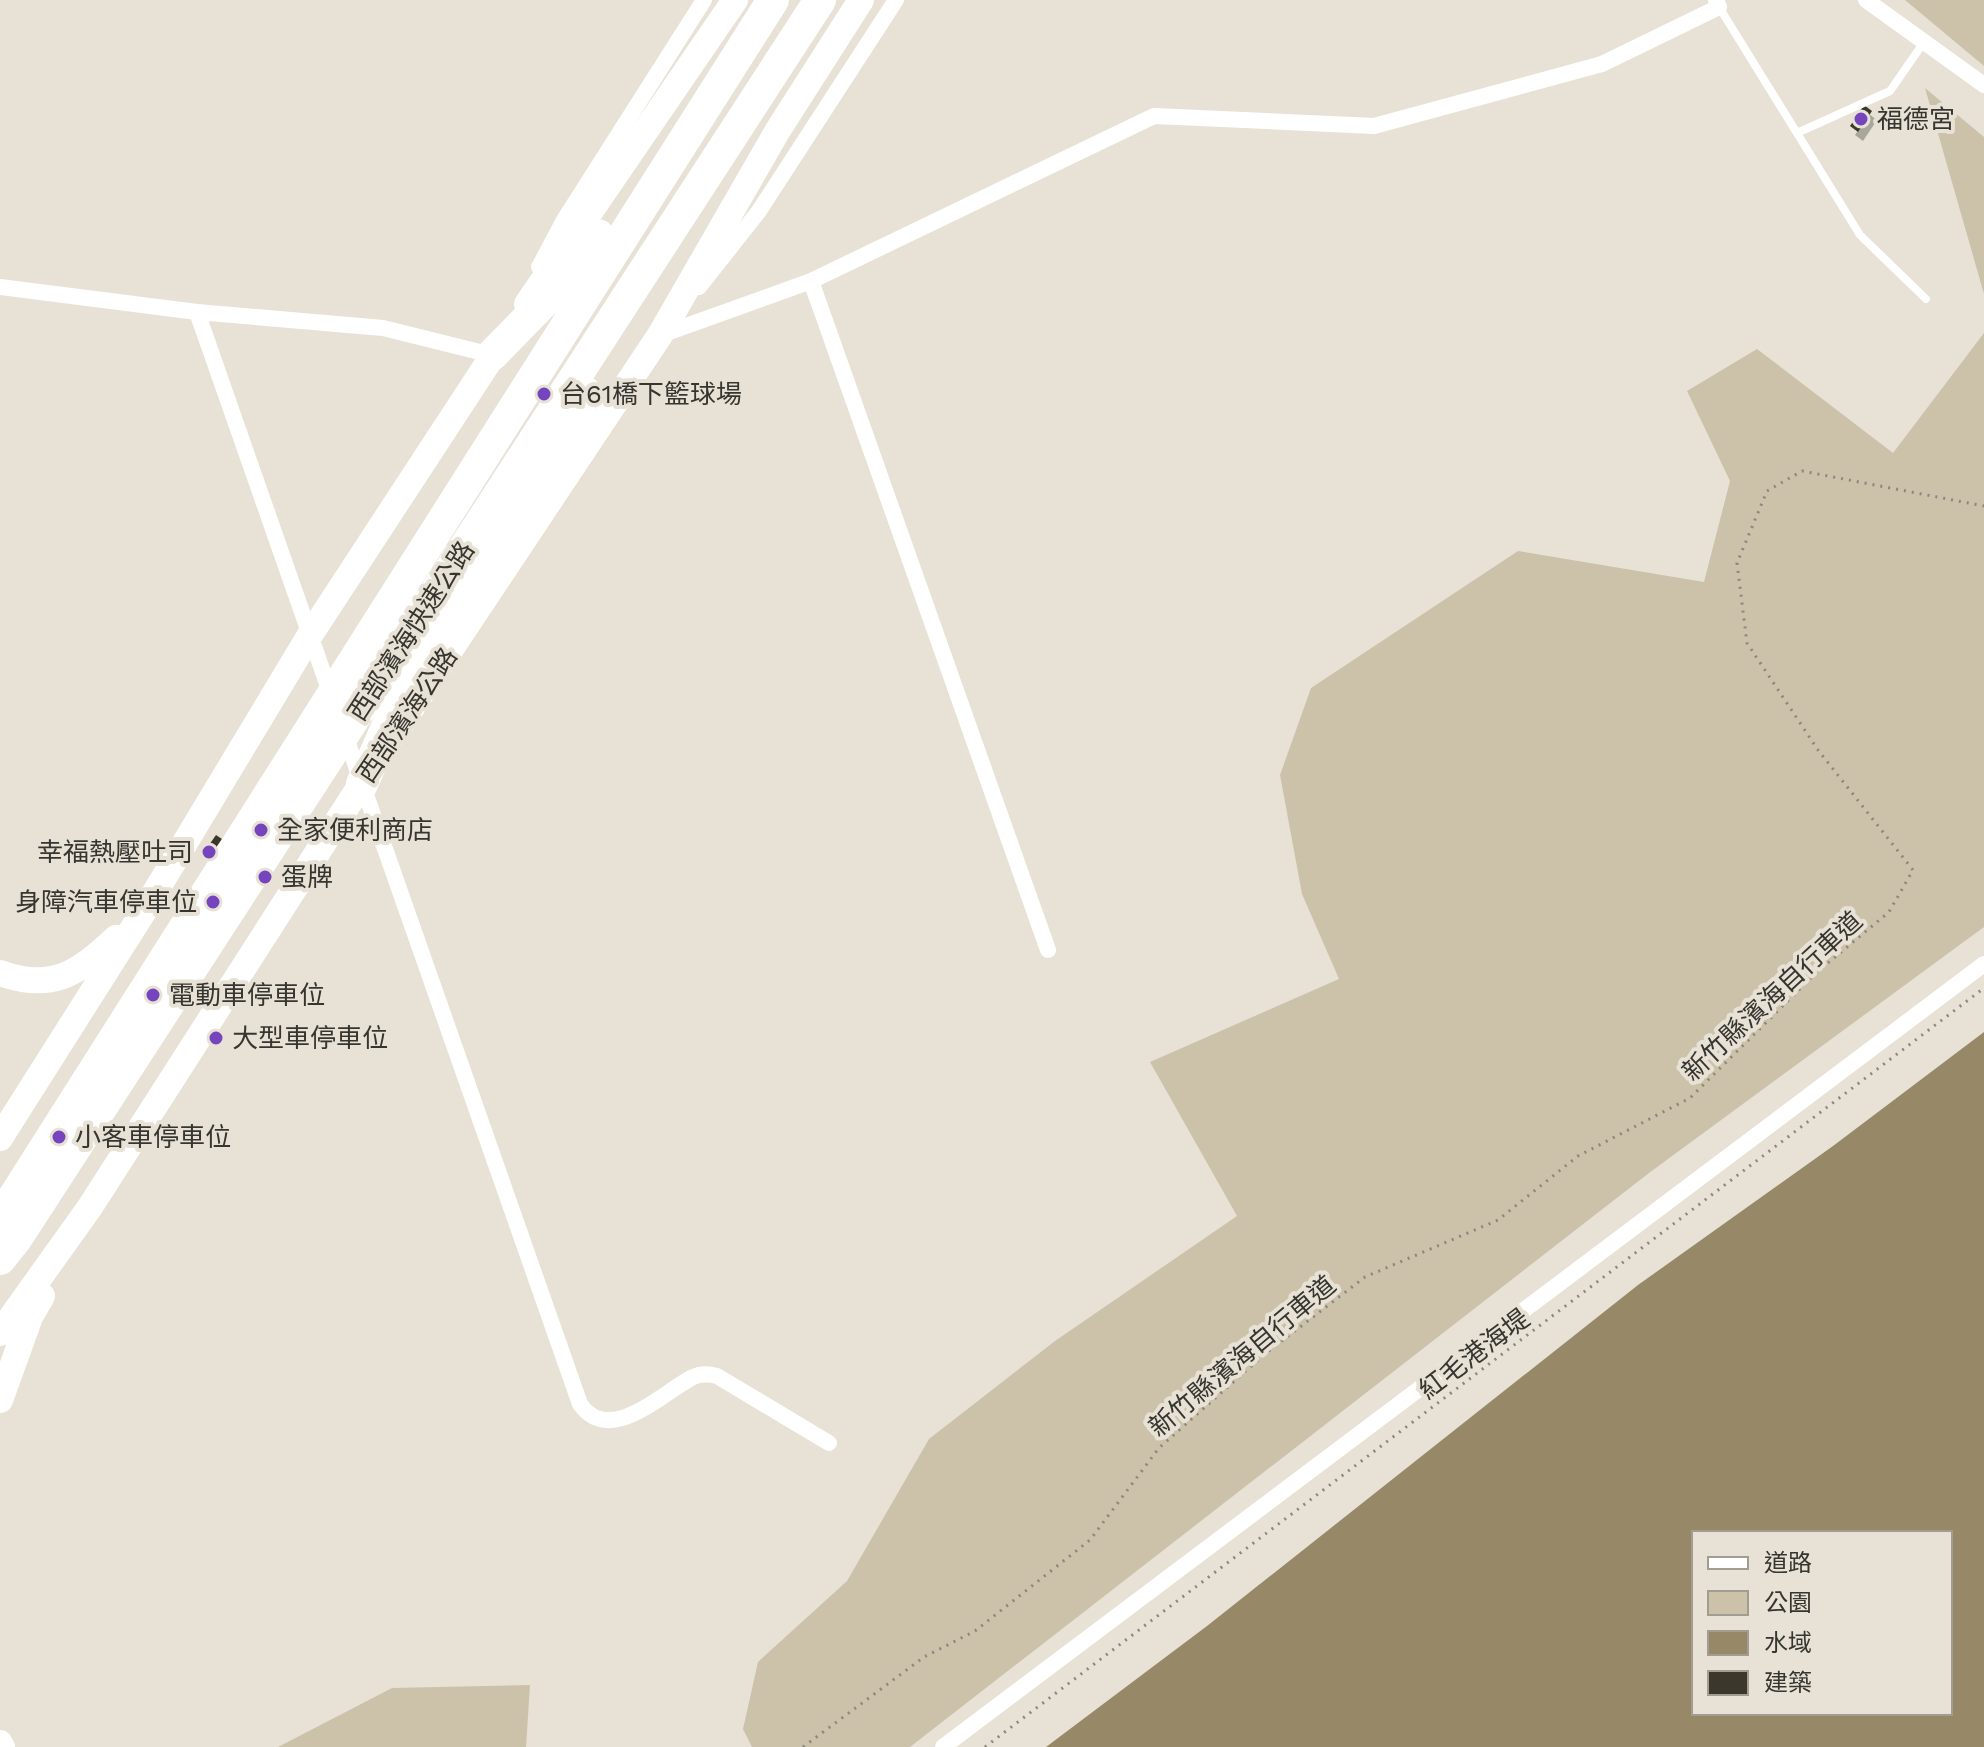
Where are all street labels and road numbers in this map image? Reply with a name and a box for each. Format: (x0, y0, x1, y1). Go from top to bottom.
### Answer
street label: 西部濱海快速公路 (342, 536, 480, 726)
street label: 西部濱海公路 (351, 642, 463, 788)
street label: 新竹縣濱海自行車道 (1676, 905, 1868, 1087)
street label: 新竹縣濱海自行車道 (1143, 1269, 1341, 1443)
street label: 紅毛港海堤 (1413, 1303, 1535, 1405)

